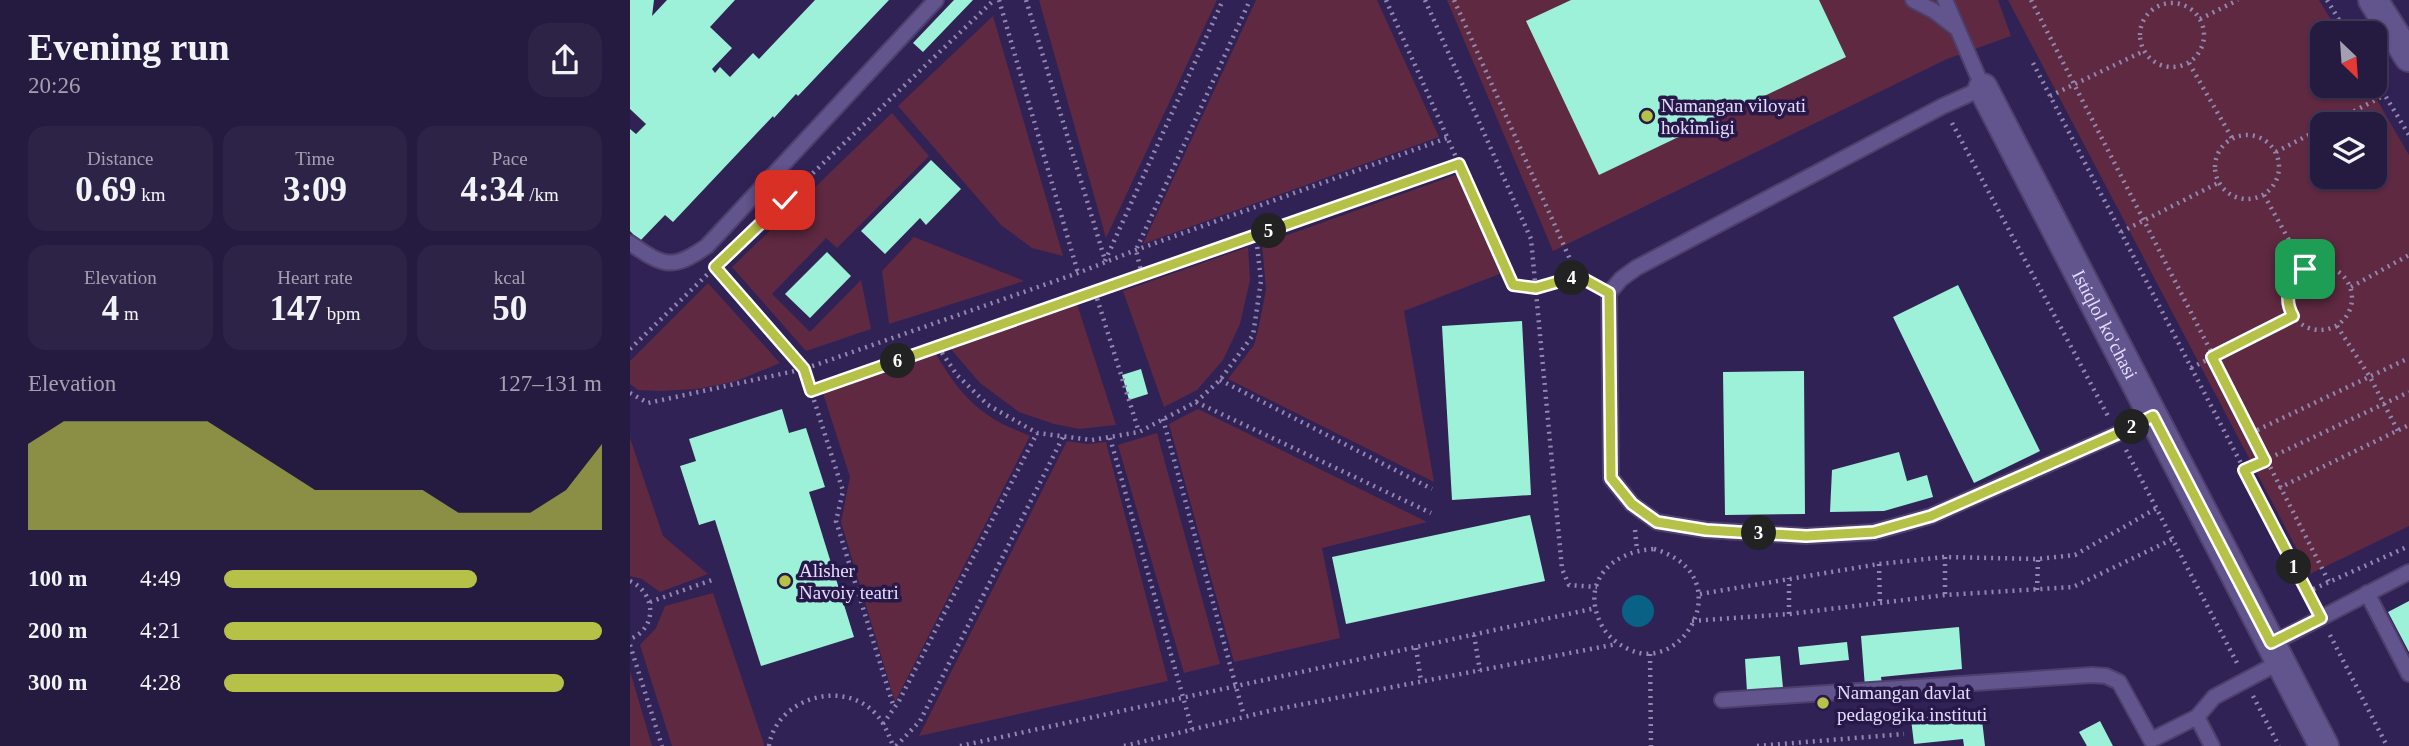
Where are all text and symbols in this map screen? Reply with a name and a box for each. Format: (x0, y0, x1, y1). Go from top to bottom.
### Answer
north arrow (2310, 21, 2387, 98)
map controls (2310, 21, 2387, 189)
button: share (528, 23, 602, 97)
text: Evening run (28, 26, 230, 68)
text: 20:26 (28, 73, 80, 98)
place label: Namangan viloyati hokimligi (1661, 95, 1806, 138)
marker: Namangan viloyati hokimligi (1639, 108, 1655, 124)
button: layers (2310, 112, 2387, 189)
text: Distance (87, 148, 154, 169)
text: Time (295, 148, 335, 169)
text: Pace (492, 148, 528, 169)
text: 0.69 (75, 170, 136, 209)
text: 3:09 (283, 170, 347, 209)
text: 4:34 (460, 170, 525, 209)
pin (755, 170, 815, 230)
icon: check (766, 181, 804, 219)
text: km (136, 184, 165, 205)
text: /km (525, 184, 559, 205)
pin: 5 (1252, 214, 1286, 248)
text: 5 (1264, 220, 1273, 241)
pin (2275, 239, 2335, 299)
icon: arrive (2286, 250, 2324, 288)
pin: 4 (1555, 260, 1590, 296)
street label: Istiqlol ko'chasi (2068, 266, 2142, 382)
text: Elevation (84, 267, 157, 288)
text: Heart rate (277, 267, 353, 288)
text: kcal (494, 267, 525, 288)
text: 4 (1567, 267, 1576, 288)
text: 4 (102, 289, 119, 328)
text: 147 (269, 289, 322, 328)
text: 50 (492, 289, 527, 328)
text: m (119, 303, 139, 324)
text: bpm (322, 303, 361, 324)
pin: 6 (880, 344, 916, 378)
text: 6 (893, 350, 902, 371)
text: Elevation (28, 371, 116, 396)
text: 127–131 m (498, 371, 602, 396)
pin: 2 (2114, 410, 2150, 444)
text: 2 (2127, 416, 2136, 437)
pin: 3 (1742, 516, 1776, 550)
text: 3 (1754, 522, 1763, 543)
pin: 1 (2276, 550, 2312, 584)
text: 1 (2289, 556, 2298, 577)
place label: Alisher Navoiy teatri (799, 560, 899, 603)
text: 100 m (28, 566, 87, 591)
text: 4:49 (140, 566, 181, 591)
marker: Alisher Navoiy teatri (777, 573, 793, 589)
text: 200 m (28, 618, 87, 643)
text: 4:21 (140, 618, 181, 643)
text: 300 m (28, 670, 87, 695)
text: 4:28 (140, 670, 181, 695)
place label: Namangan davlat pedagogika instituti (1837, 682, 1987, 725)
marker: Namangan davlat pedagogika instituti (1815, 695, 1831, 711)

